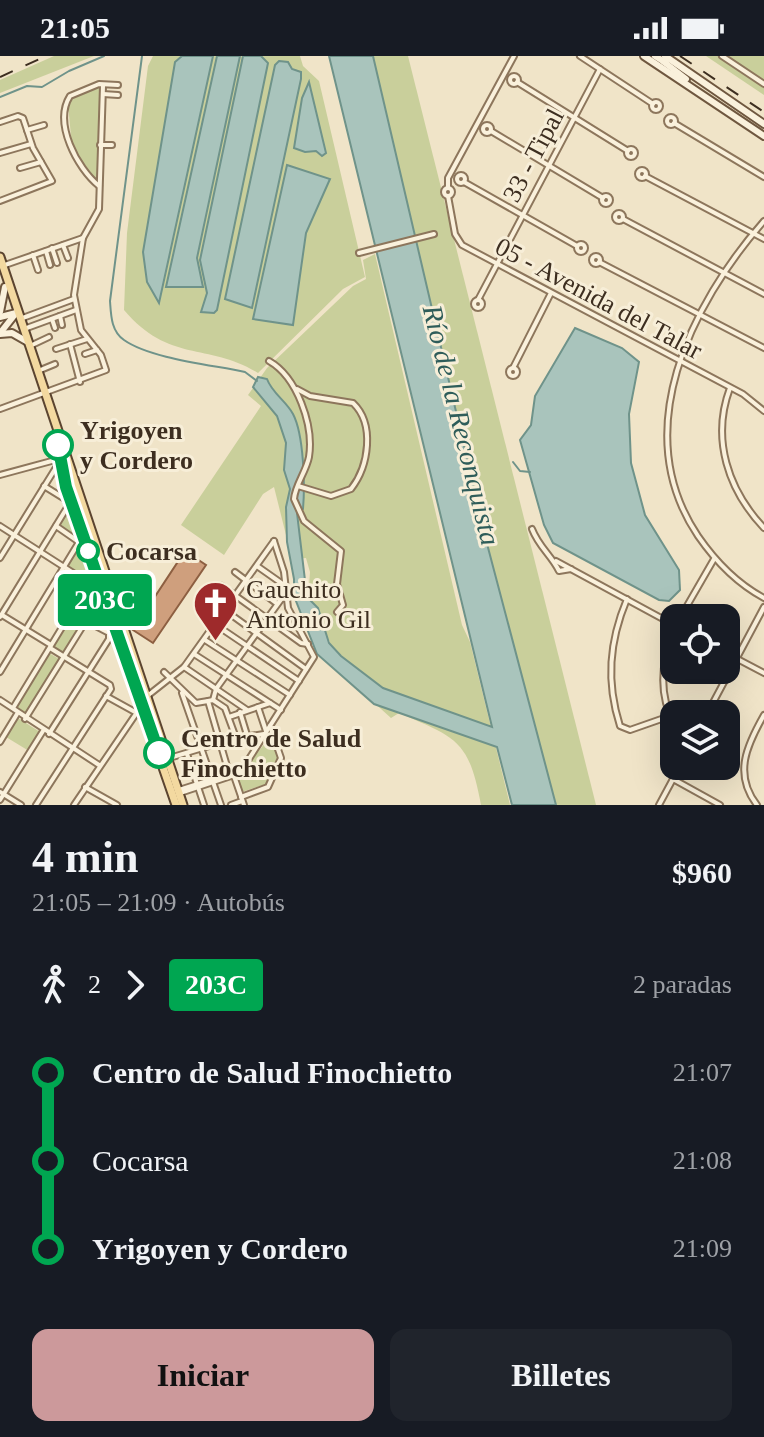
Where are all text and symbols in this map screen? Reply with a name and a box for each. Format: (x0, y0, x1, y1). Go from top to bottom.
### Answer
text: 21:05 (40, 11, 110, 44)
street label: 33 - Tipal (497, 104, 570, 207)
street label: 05 - Avenida del Talar (491, 232, 707, 365)
water label: Río de la Reconquista (416, 301, 506, 548)
place label: Yrigoyen y Cordero (80, 416, 193, 475)
marker: Yrigoyen y Cordero (43, 430, 73, 460)
place label: Cocarsa (106, 537, 197, 566)
marker: Cocarsa (77, 540, 99, 562)
line badge: 203C (49, 574, 161, 626)
place label: Gauchito Antonio Gil (246, 575, 371, 634)
church icon: Gauchito Antonio Gil (191, 580, 239, 643)
text: 203C (74, 584, 136, 615)
map controls (660, 604, 740, 780)
button: locate (660, 604, 740, 684)
button: layers (660, 700, 740, 780)
place label: Centro de Salud Finochietto (181, 724, 362, 783)
marker: Centro de Salud Finochietto (144, 738, 174, 768)
text: 4 min (32, 833, 138, 882)
text: $960 (672, 856, 732, 889)
text: 21:05 – 21:09 · Autobús (32, 888, 285, 917)
icon: walk (32, 963, 76, 1007)
icon: forward (113, 963, 157, 1007)
text: 203C (185, 969, 247, 1000)
text: 2 (88, 970, 101, 999)
text: 2 paradas (633, 970, 732, 999)
text: Centro de Salud Finochietto (92, 1056, 452, 1089)
text: 21:07 (673, 1058, 732, 1087)
text: Cocarsa (92, 1144, 189, 1177)
text: 21:08 (673, 1146, 732, 1175)
text: Yrigoyen y Cordero (92, 1232, 348, 1265)
text: 21:09 (673, 1234, 732, 1263)
button: Iniciar (32, 1329, 374, 1421)
button: Billetes (390, 1329, 732, 1421)

